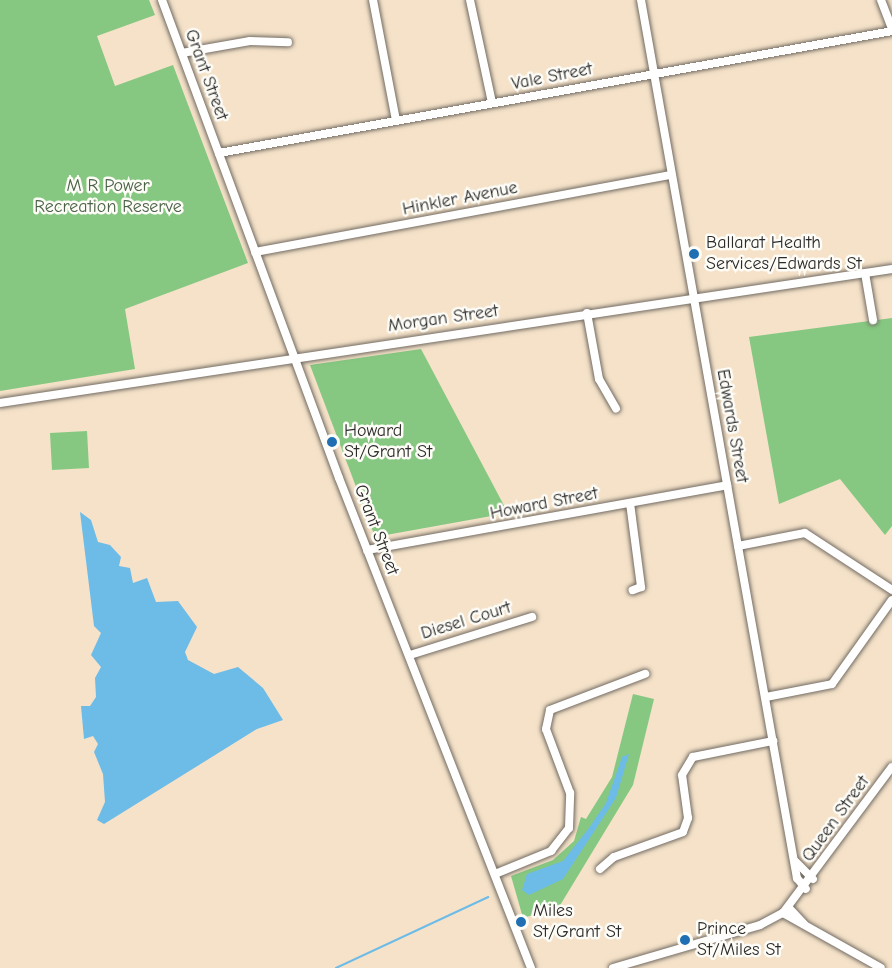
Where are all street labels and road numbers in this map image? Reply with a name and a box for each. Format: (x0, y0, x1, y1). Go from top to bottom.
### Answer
street label: Grant Street (180, 27, 232, 123)
street label: Vale Street (510, 59, 594, 95)
street label: Hinkler Avenue (401, 177, 519, 221)
street label: Morgan Street (386, 301, 500, 337)
street label: Edwards Street (711, 368, 753, 484)
street label: Grant Street (349, 482, 403, 578)
street label: Howard Street (488, 483, 600, 525)
street label: Diesel Court (418, 597, 514, 645)
street label: Queen Street (798, 772, 874, 866)

